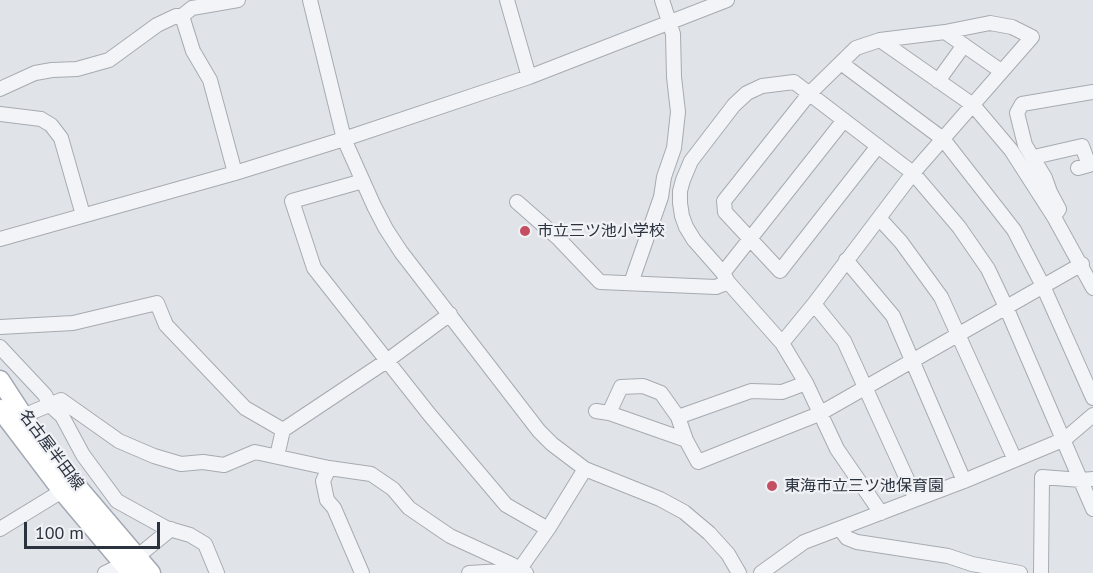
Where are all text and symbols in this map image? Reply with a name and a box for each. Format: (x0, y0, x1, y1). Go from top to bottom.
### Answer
place label: 市立三ツ池小学校 (537, 221, 665, 241)
marker: 市立三ツ池小学校 (518, 224, 532, 238)
street label: 名古屋半田線 (14, 406, 88, 494)
place label: 東海市立三ツ池保育園 (784, 476, 944, 496)
marker: 東海市立三ツ池保育園 (765, 479, 779, 493)
scale bar (27, 510, 164, 548)
text: 100 m (35, 521, 84, 544)

